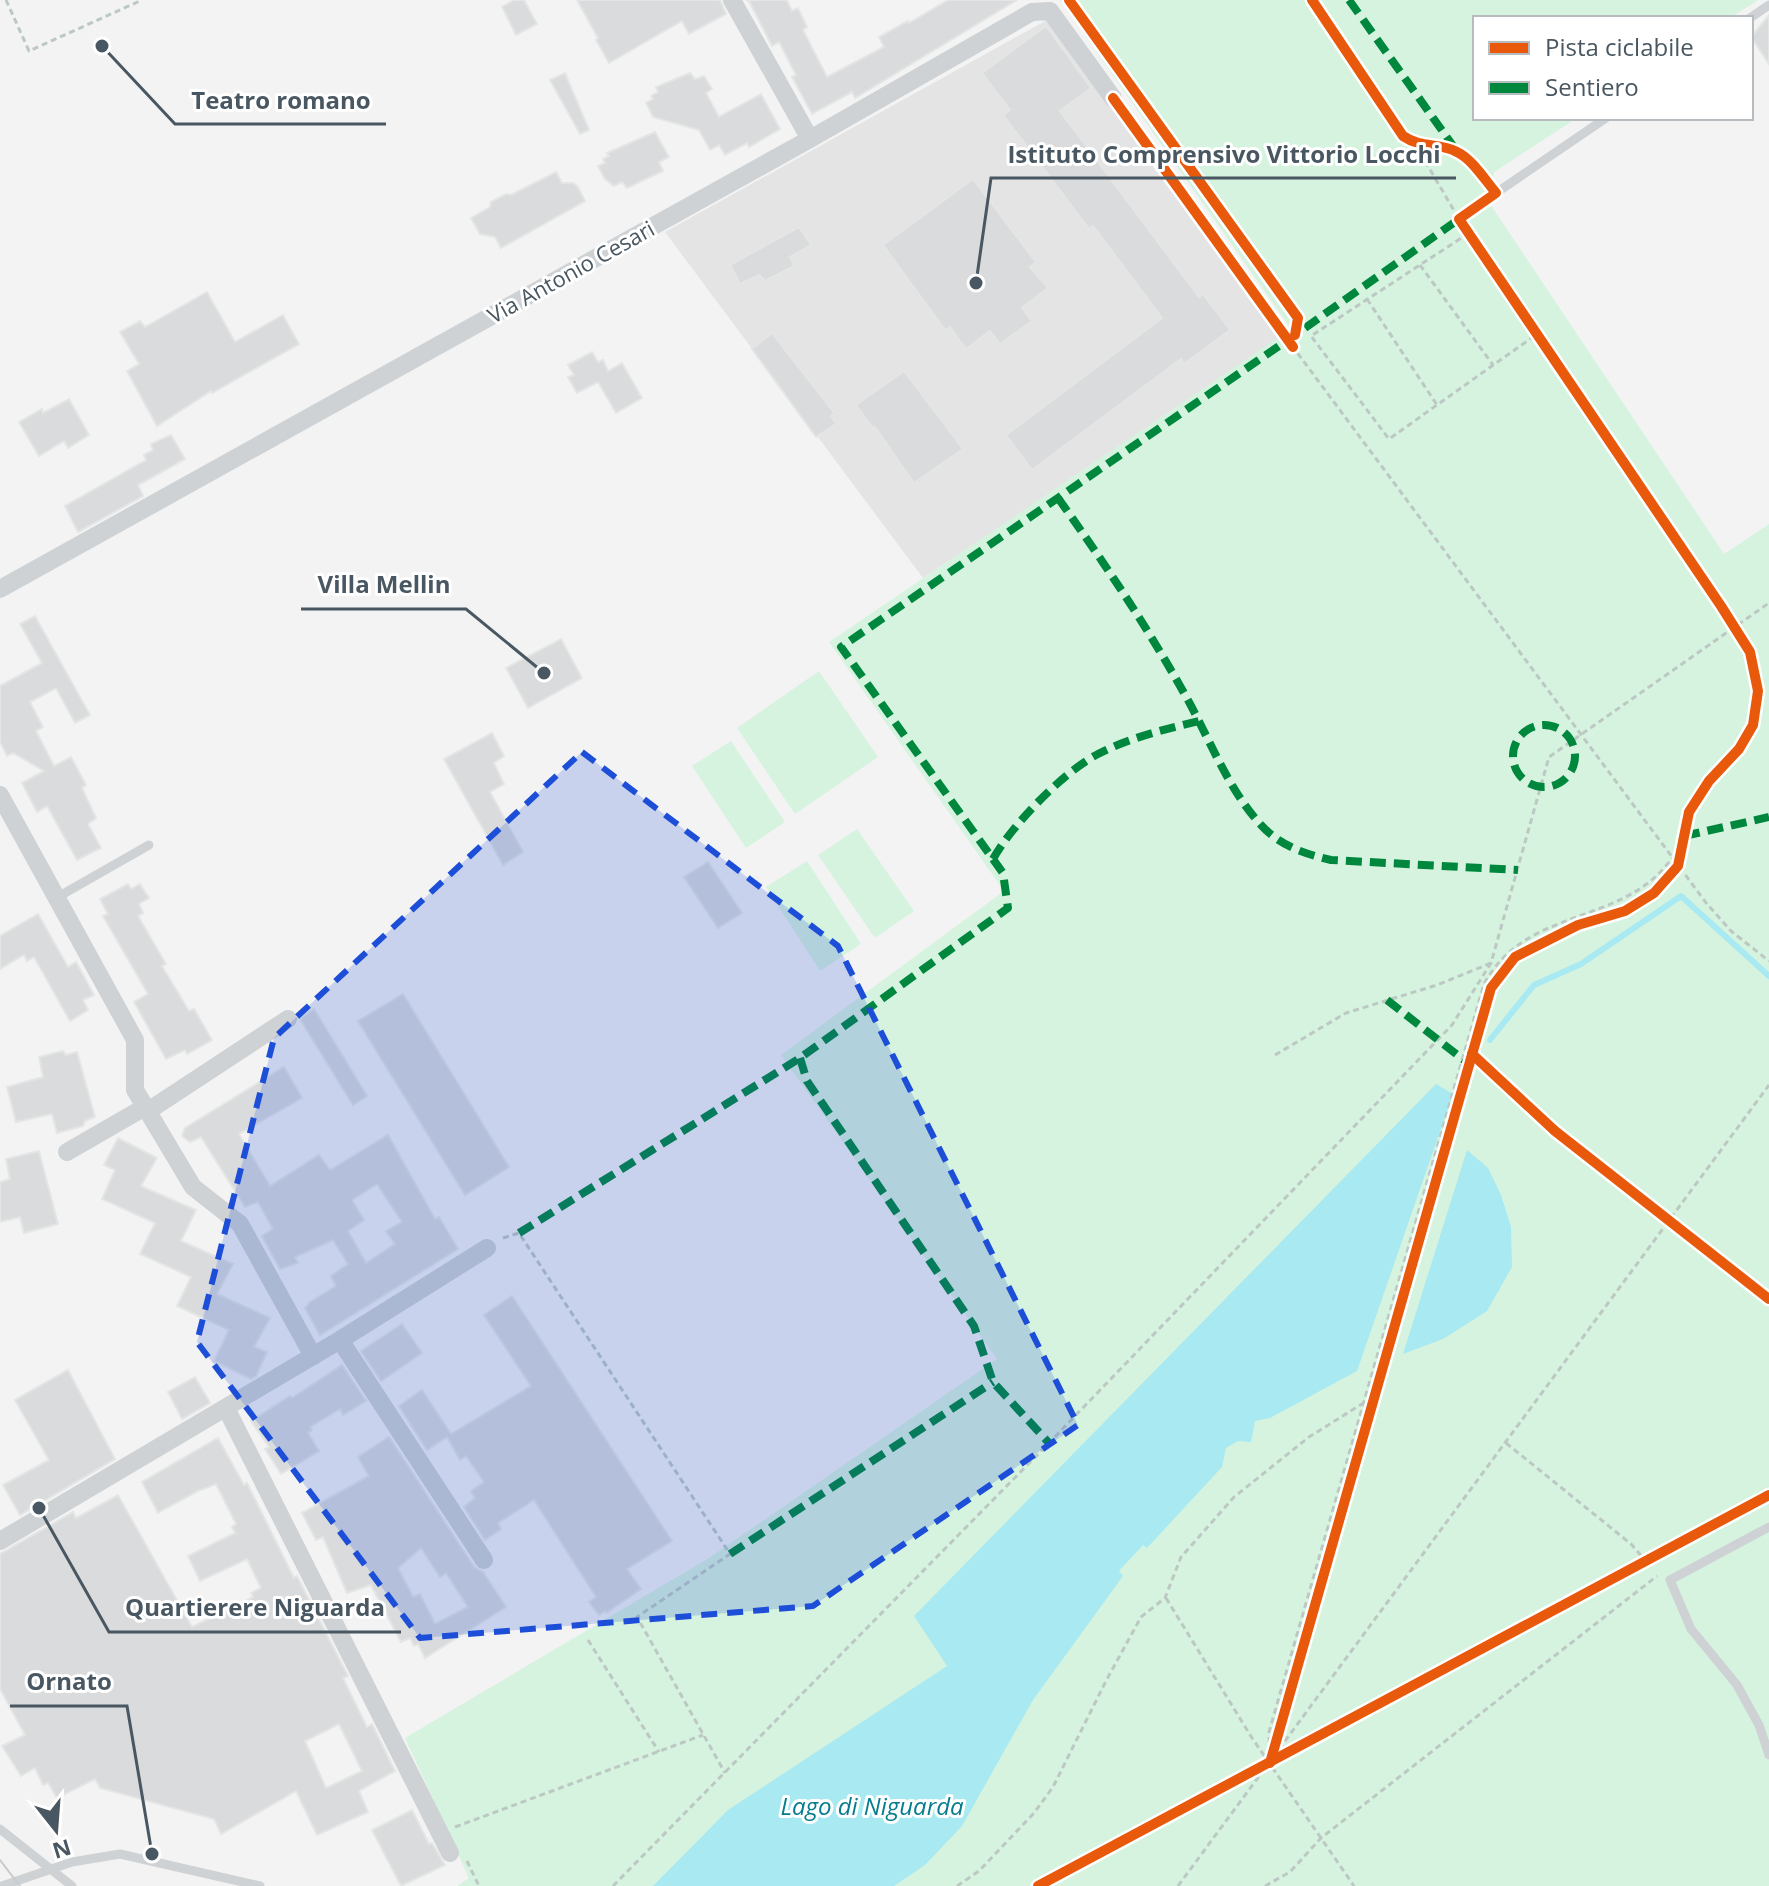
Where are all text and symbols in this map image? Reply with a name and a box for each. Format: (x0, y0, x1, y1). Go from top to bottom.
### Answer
legend (1473, 16, 1753, 120)
text: Pista ciclabile (1545, 30, 1694, 63)
text: Sentiero (1545, 70, 1639, 103)
callout: Teatro romano (175, 76, 386, 124)
text: Teatro romano (191, 83, 371, 116)
callout: Istituto Comprensivo Vittorio Locchi (991, 130, 1456, 178)
text: Istituto Comprensivo Vittorio Locchi (1007, 137, 1441, 170)
street label: Via Antonio Cesari (482, 213, 659, 329)
callout: Villa Mellin (301, 561, 466, 609)
text: Villa Mellin (318, 567, 450, 600)
callout: Quartierere Niguarda (109, 1584, 401, 1632)
text: Quartierere Niguarda (125, 1590, 385, 1623)
callout: Ornato (10, 1658, 127, 1706)
text: Ornato (26, 1664, 112, 1697)
water label: Lago di Niguarda (780, 1789, 964, 1822)
north arrow (16, 1790, 96, 1870)
text: N (49, 1833, 75, 1867)

